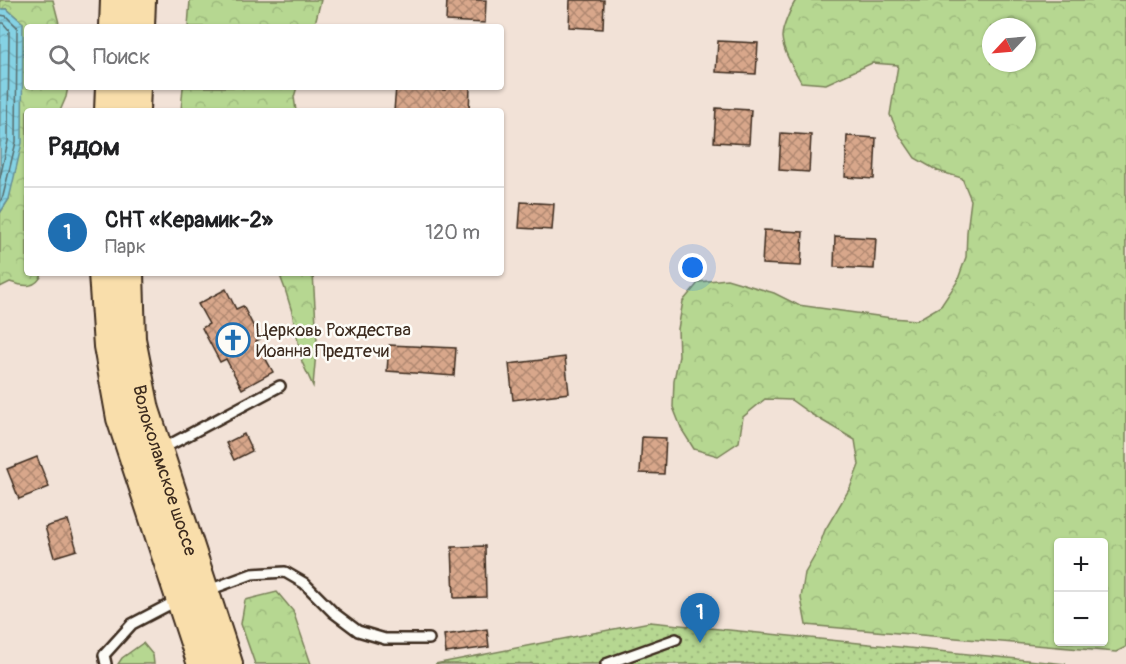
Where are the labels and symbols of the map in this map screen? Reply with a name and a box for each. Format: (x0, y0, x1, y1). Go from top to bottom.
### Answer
north arrow (982, 18, 1036, 72)
your location (678, 253, 707, 282)
place label: Церковь Рождества Иоанна Предтечи (256, 319, 411, 363)
church icon: Церковь Рождества Иоанна Предтечи (215, 322, 251, 358)
street label: Волоколамское шоссе (127, 383, 202, 559)
pin: 1 (680, 594, 720, 643)

